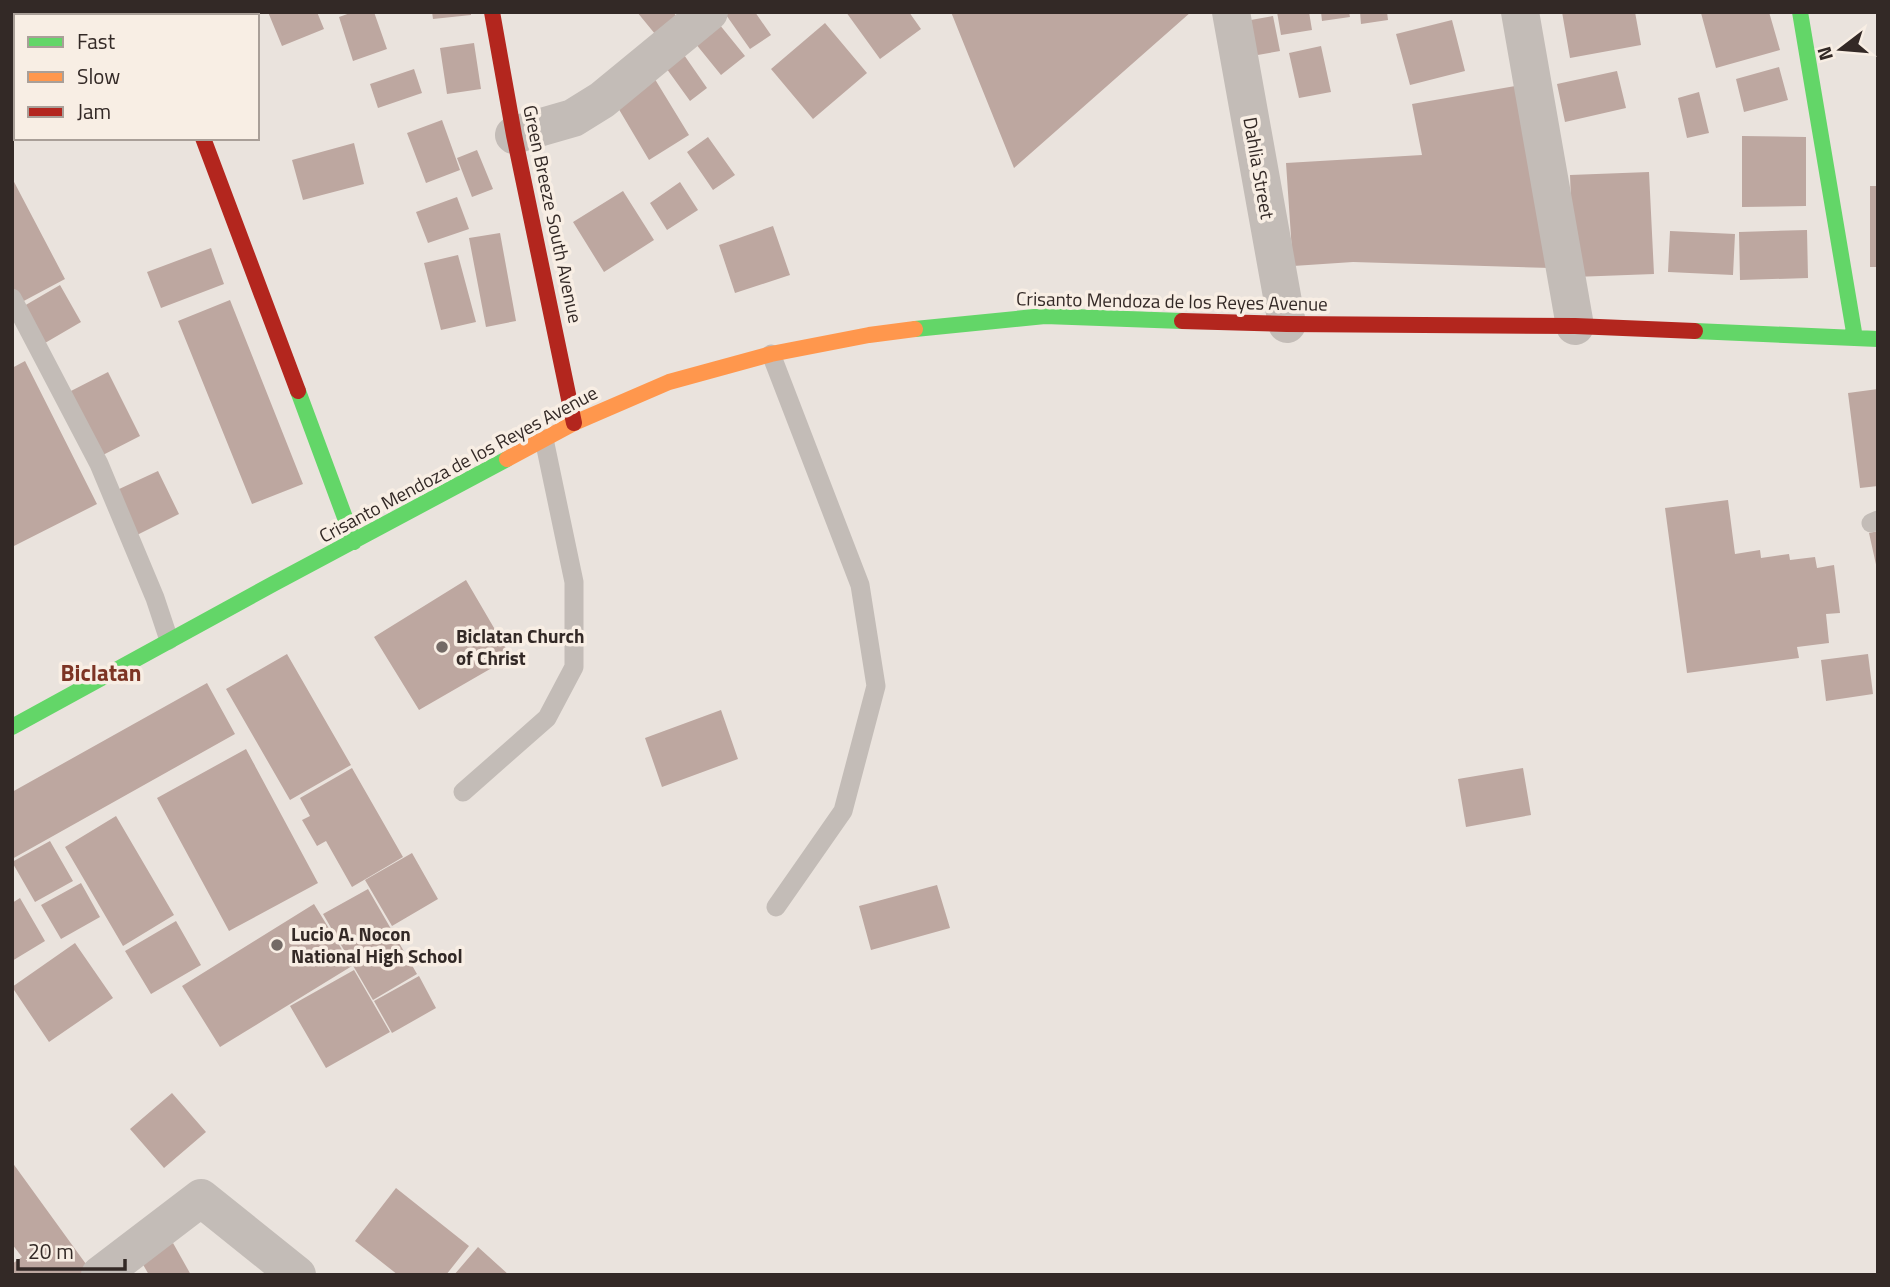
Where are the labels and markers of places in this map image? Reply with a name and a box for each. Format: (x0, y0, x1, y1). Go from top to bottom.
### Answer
place label: Biclatan Church of Christ (456, 621, 584, 672)
marker: Biclatan Church of Christ (434, 639, 450, 655)
place label: Lucio A. Nocon National High School (291, 919, 463, 970)
marker: Lucio A. Nocon National High School (269, 937, 285, 953)

